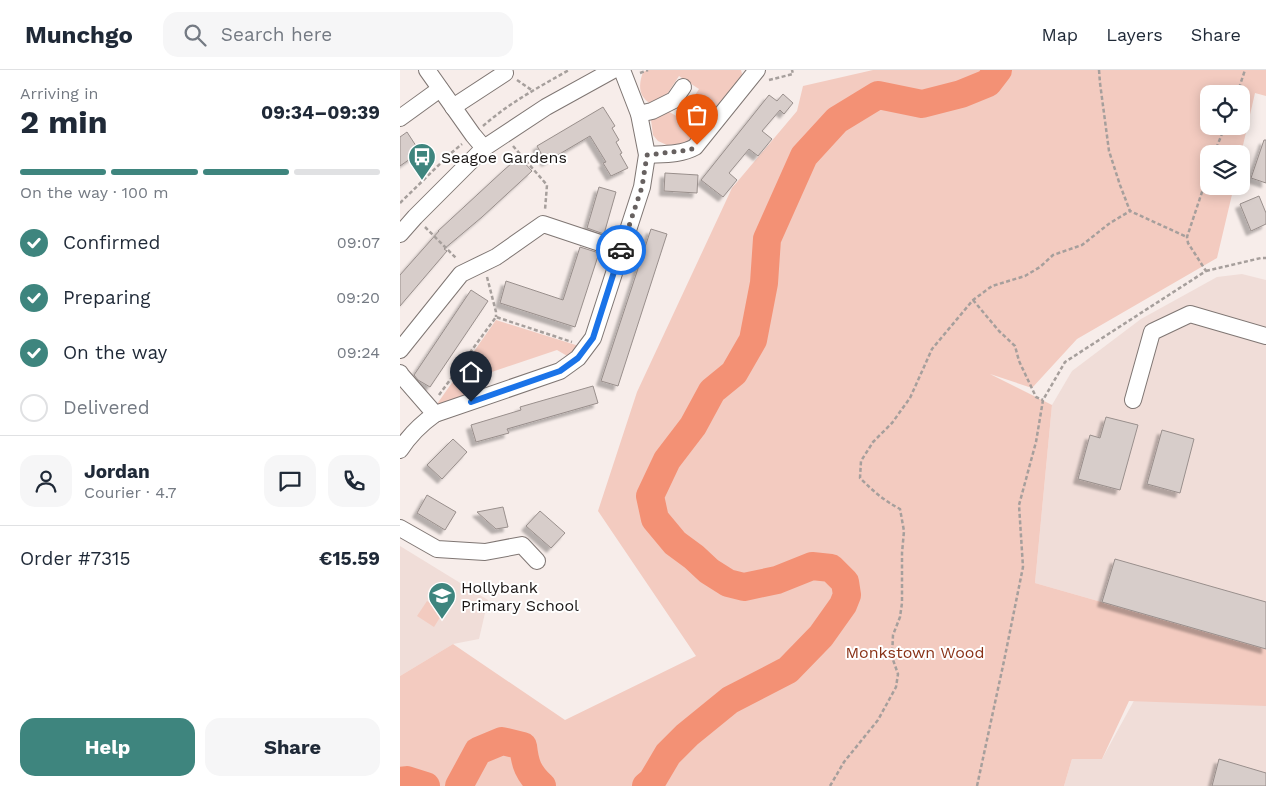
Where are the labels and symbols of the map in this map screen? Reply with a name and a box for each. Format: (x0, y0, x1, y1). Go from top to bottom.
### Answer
pin (676, 94, 718, 145)
bus stop icon: Seagoe Gardens (407, 142, 437, 181)
place label: Seagoe Gardens (441, 148, 567, 167)
courier (596, 225, 646, 275)
pin (450, 351, 492, 402)
place label: Hollybank Primary School (461, 578, 579, 615)
school or university icon: Hollybank Primary School (427, 581, 457, 620)
park label: Monkstown Wood (846, 643, 984, 662)

